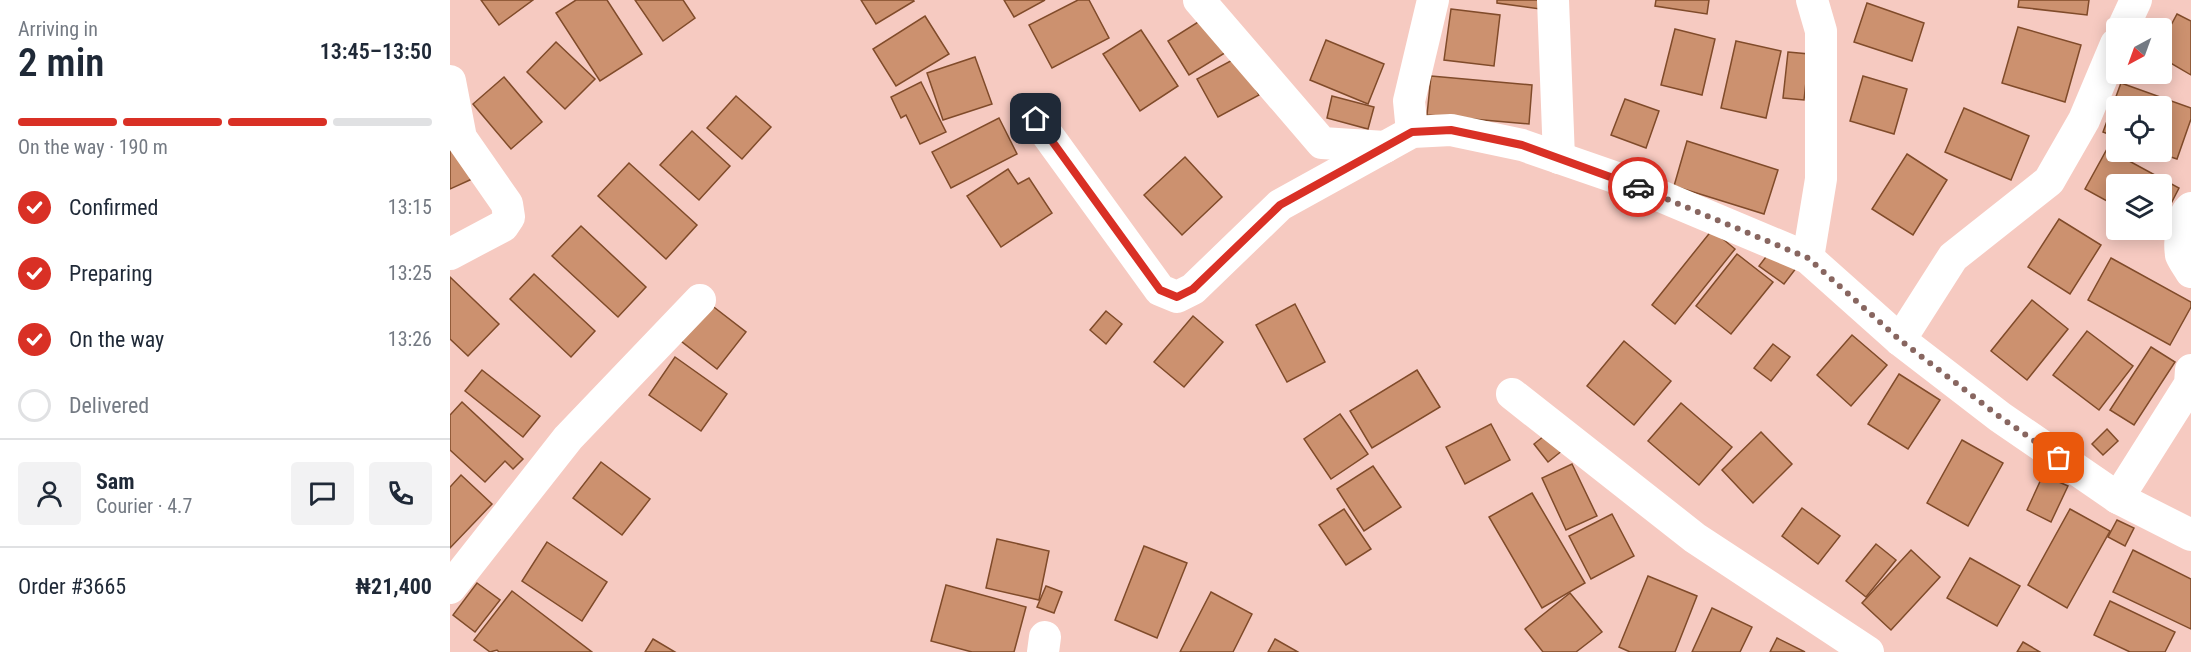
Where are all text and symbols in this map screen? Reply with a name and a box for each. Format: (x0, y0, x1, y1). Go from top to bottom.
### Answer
text: Arriving in (18, 17, 98, 41)
north arrow (2106, 18, 2172, 84)
map controls (2106, 18, 2172, 240)
text: 13:45–13:50 (320, 39, 432, 64)
text: 2 min (18, 40, 104, 86)
pin (1010, 93, 1061, 144)
button: locate (2106, 96, 2172, 162)
icon: home (1019, 102, 1052, 135)
text: On the way · 190 m (18, 135, 168, 159)
courier (1608, 157, 1668, 217)
icon: car (1622, 171, 1655, 204)
button: layers (2106, 174, 2172, 240)
icon: check (18, 191, 51, 224)
text: Confirmed (69, 195, 158, 220)
text: 13:15 (388, 195, 432, 219)
icon: check (18, 257, 51, 290)
text: Preparing (69, 261, 153, 286)
text: 13:25 (388, 261, 432, 285)
icon: check (18, 323, 51, 356)
text: On the way (69, 327, 164, 352)
text: 13:26 (388, 327, 432, 351)
text: Delivered (69, 393, 149, 418)
pin (2033, 432, 2084, 483)
icon: bag (2042, 441, 2075, 474)
button: person (18, 462, 81, 525)
button: chat (291, 462, 354, 525)
button: phone (369, 462, 432, 525)
text: Sam (96, 469, 135, 494)
text: Courier · 4.7 (96, 494, 192, 518)
text: Order #3665 (18, 574, 126, 599)
text: ₦21,400 (355, 574, 432, 599)

